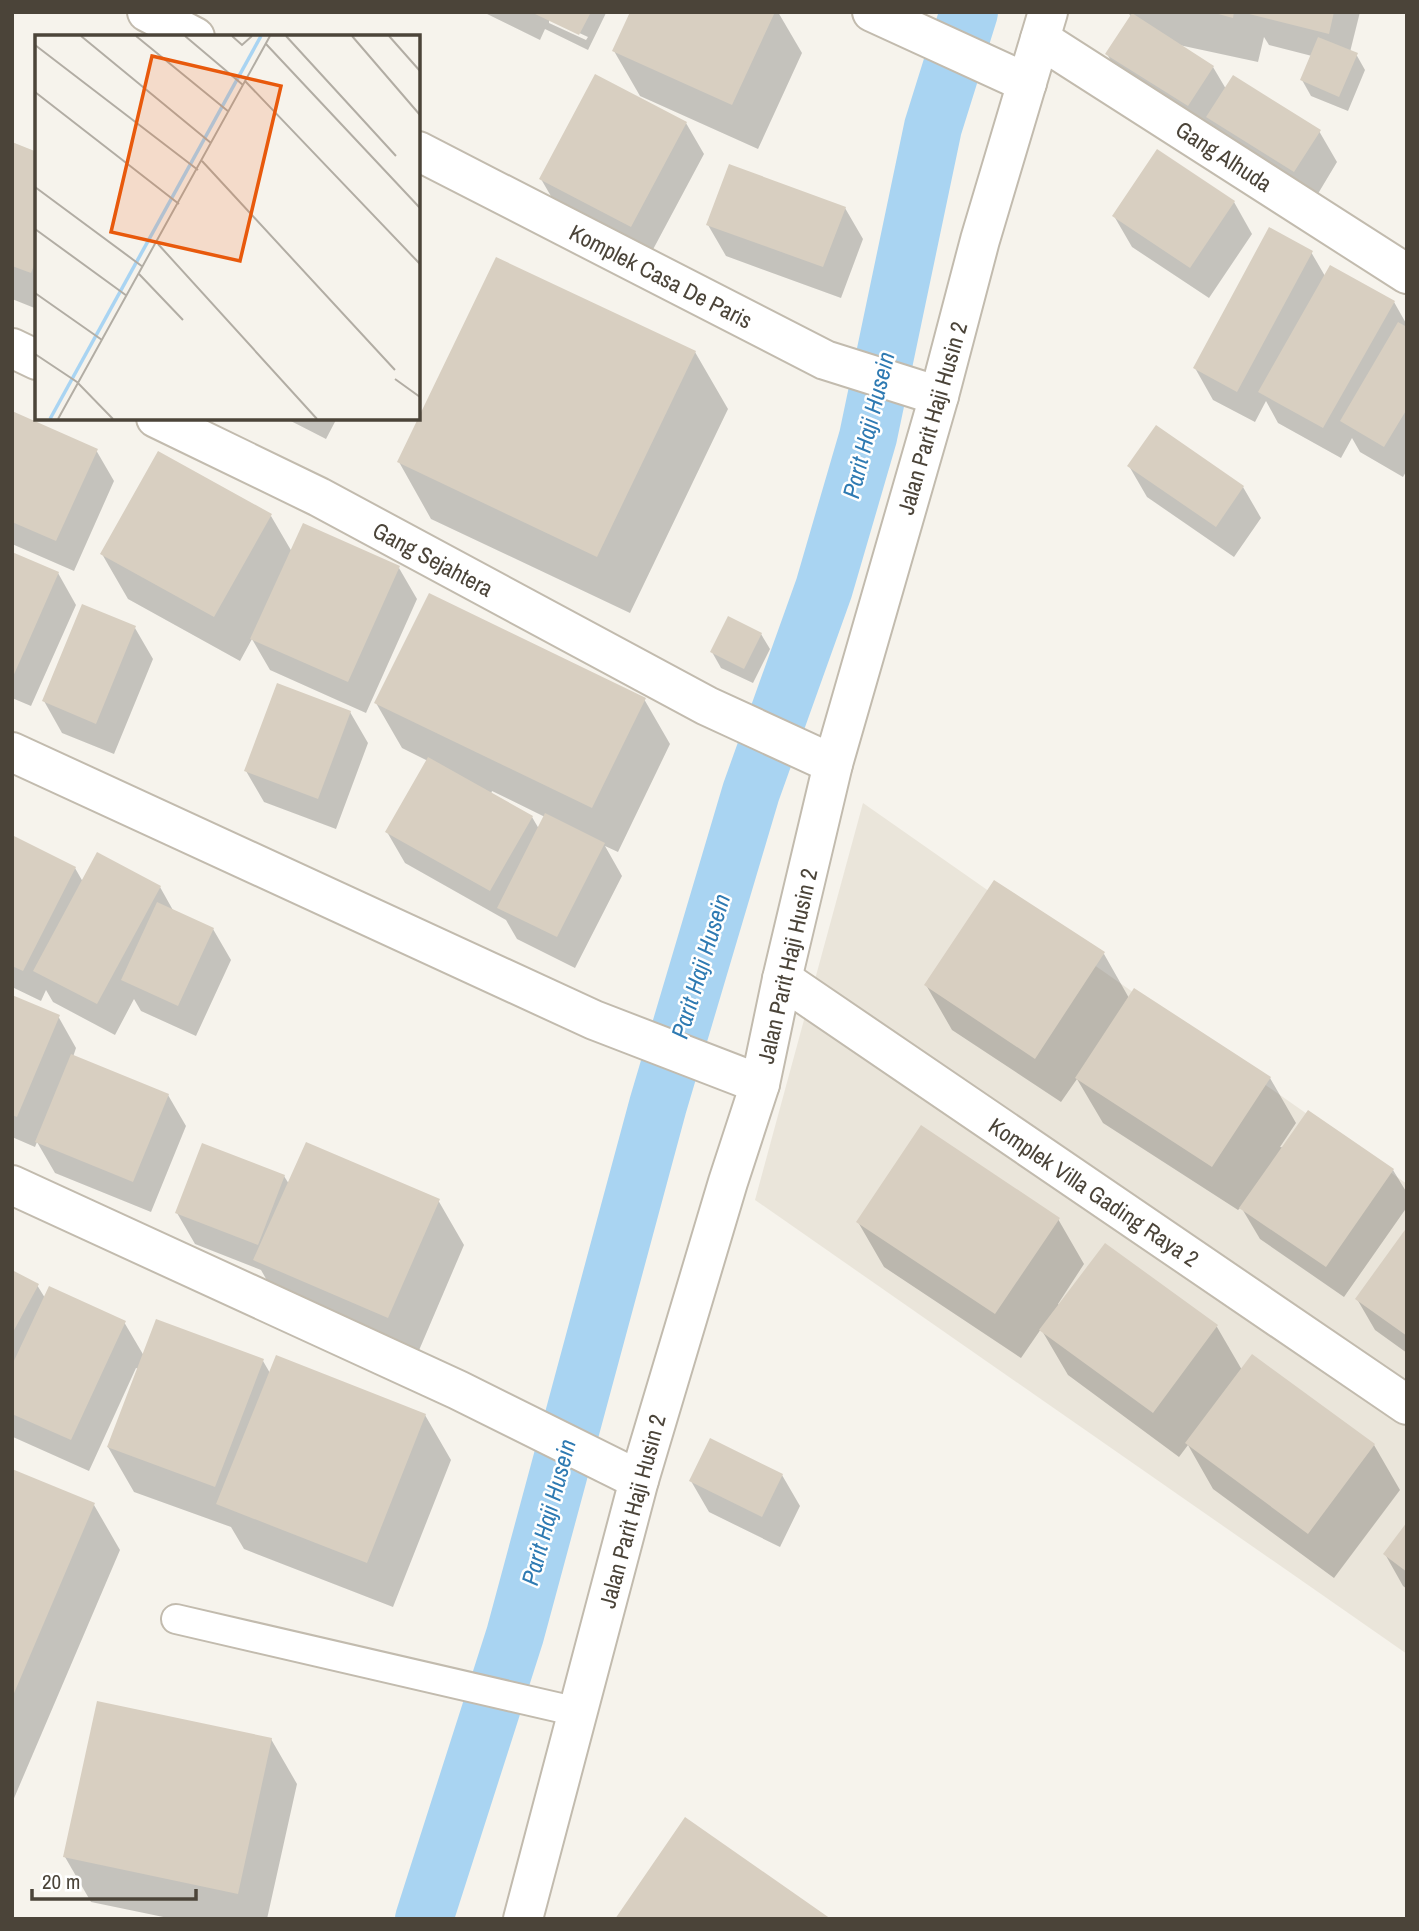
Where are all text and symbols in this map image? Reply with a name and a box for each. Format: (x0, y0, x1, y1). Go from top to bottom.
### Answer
inset map (35, 35, 420, 420)
street label: Gang Alhuda (1170, 113, 1279, 199)
street label: Komplek Casa De Paris (564, 217, 758, 335)
street label: Jalan Parit Haji Husin 2 (890, 318, 974, 518)
water label: Parit Haji Husein (834, 348, 902, 502)
street label: Gang Sejahtera (367, 514, 499, 604)
street label: Jalan Parit Haji Husin 2 (749, 865, 825, 1067)
water label: Parit Haji Husein (663, 890, 737, 1042)
street label: Komplek Villa Gading Raya 2 (983, 1110, 1205, 1274)
street label: Jalan Parit Haji Husin 2 (591, 1411, 673, 1611)
water label: Parit Haji Husein (513, 1435, 583, 1589)
scale bar (32, 1857, 196, 1901)
text: 20 m (42, 1867, 80, 1896)

